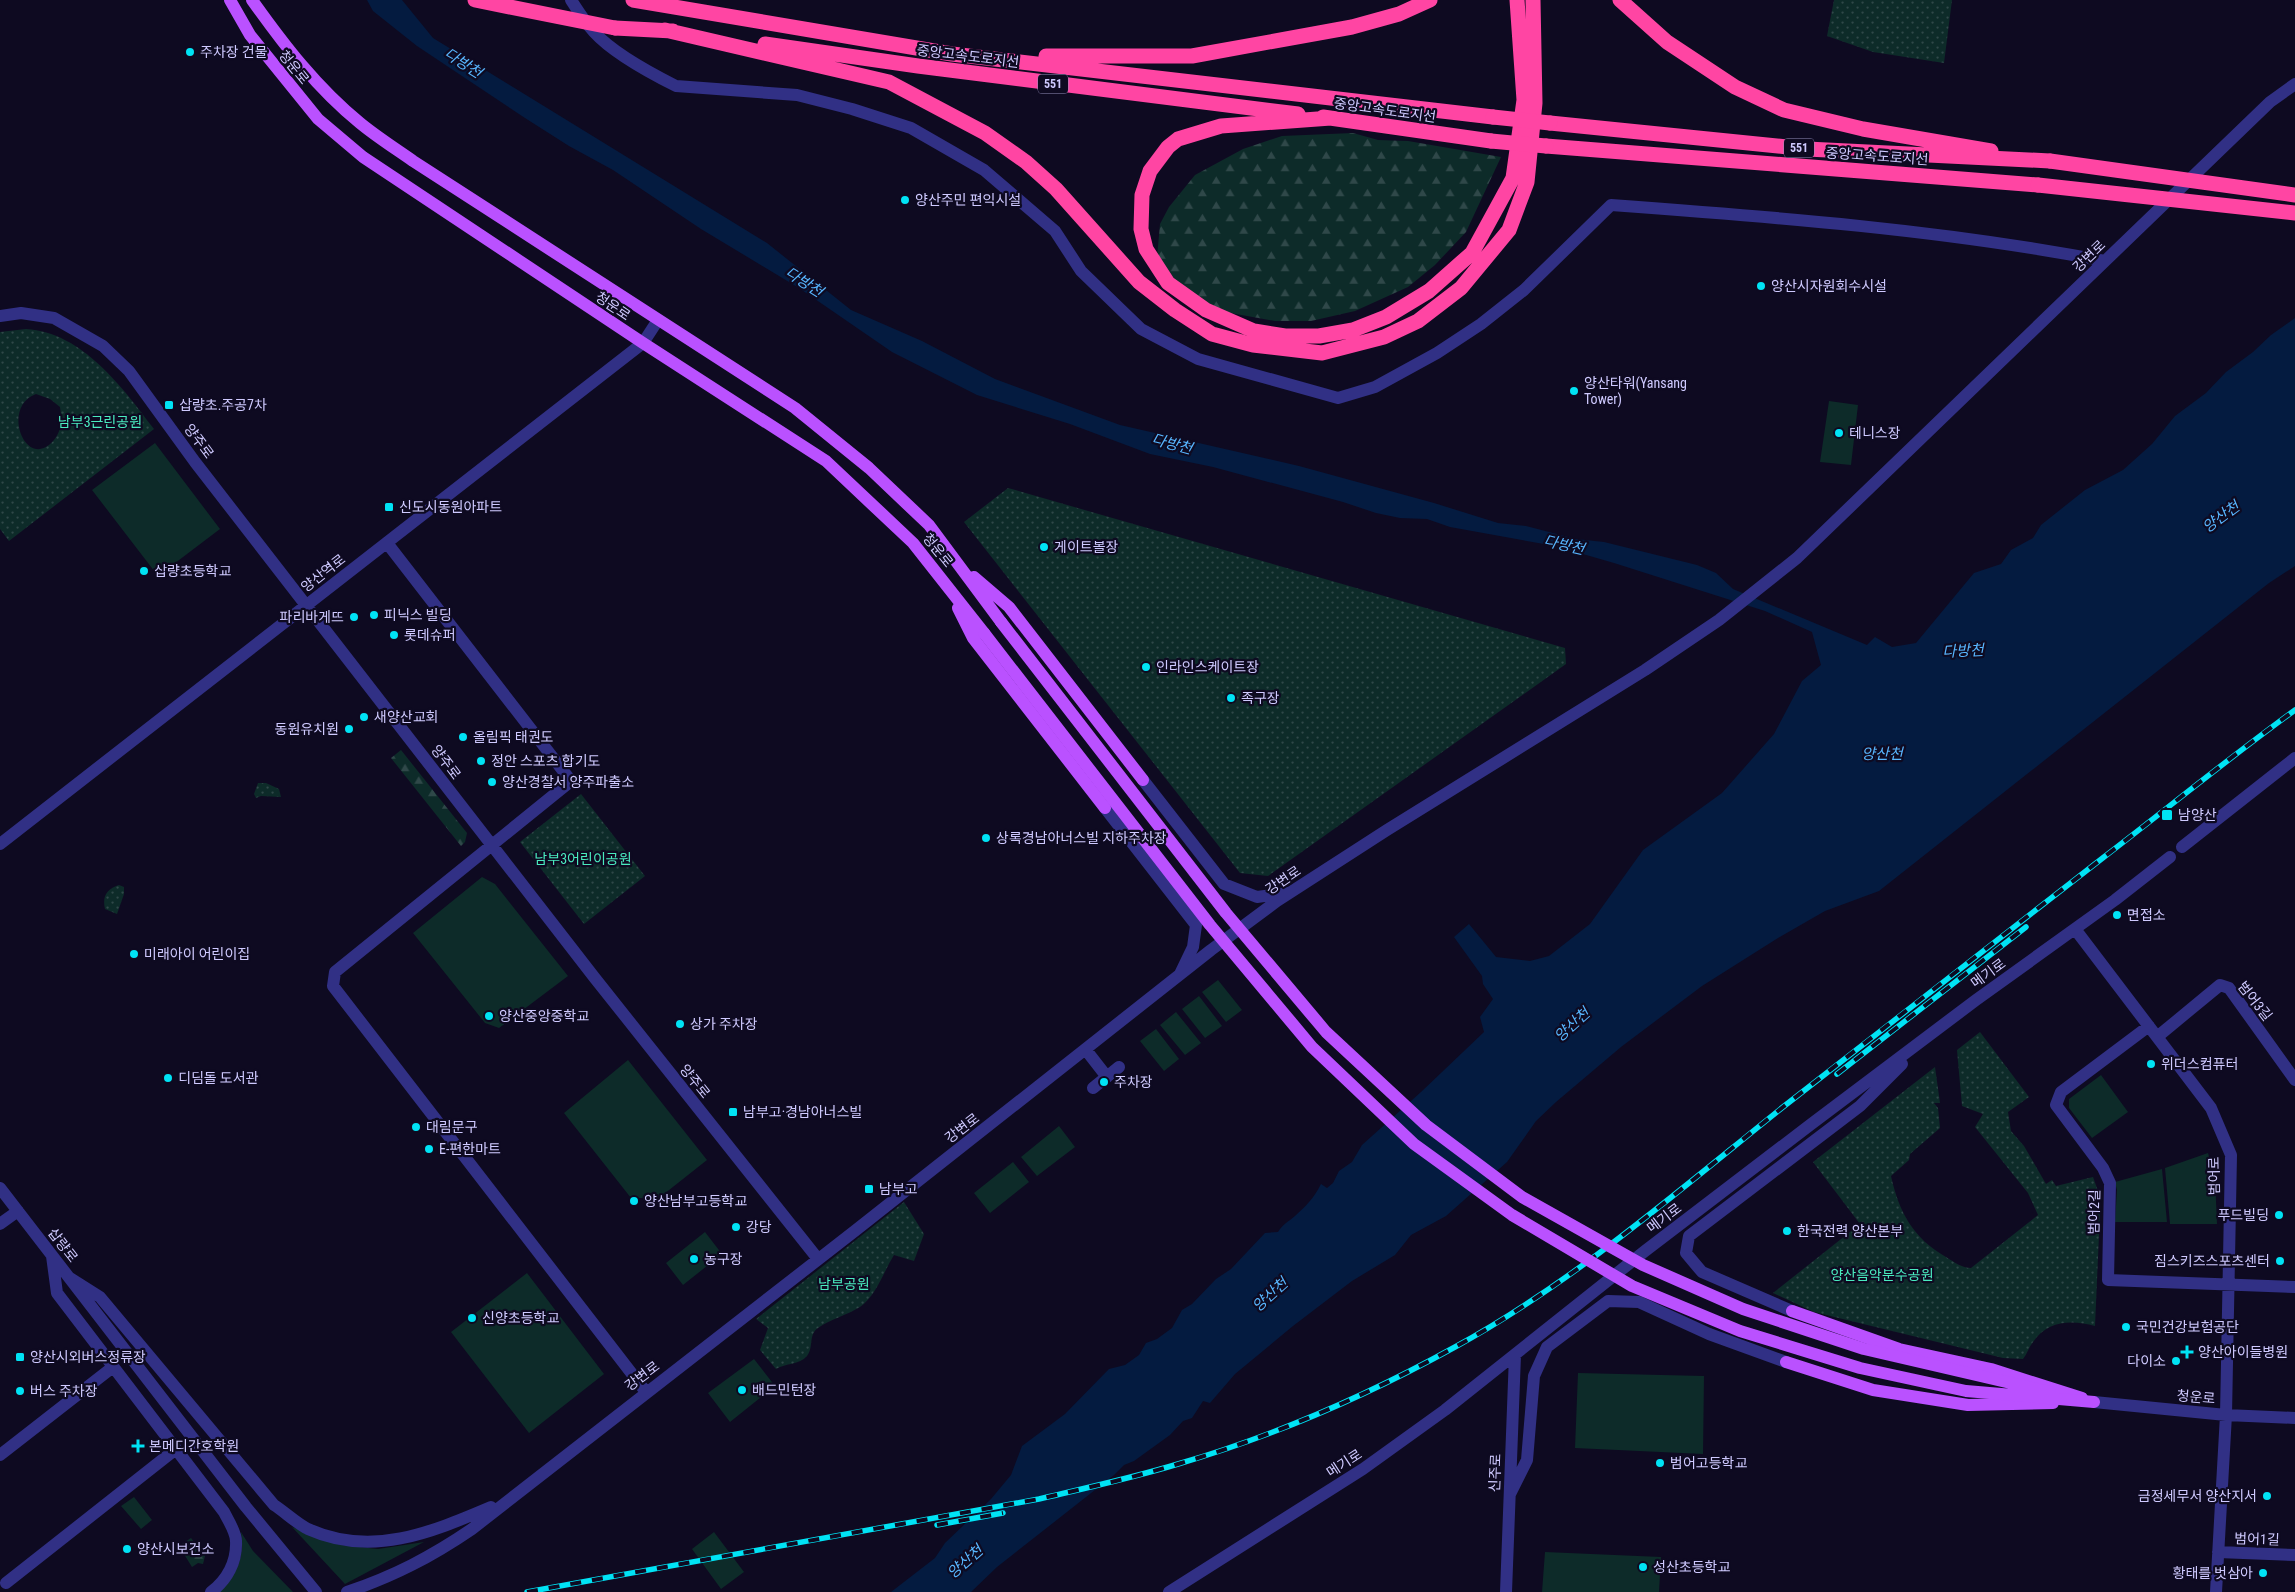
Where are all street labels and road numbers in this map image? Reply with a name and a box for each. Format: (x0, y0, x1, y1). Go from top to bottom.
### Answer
street label: 중앙고속도로지선 (916, 42, 1020, 70)
street label: 청운로 (276, 47, 312, 87)
road number: 551 (1038, 74, 1068, 94)
street label: 중앙고속도로지선 (1333, 95, 1437, 125)
road number: 551 (1784, 138, 1814, 158)
street label: 중앙고속도로지선 (1825, 144, 1929, 168)
street label: 강변로 (2070, 237, 2109, 275)
street label: 청운로 (593, 289, 634, 324)
street label: 양주로 (181, 421, 217, 461)
street label: 청운로 (920, 530, 956, 570)
street label: 양산역로 (298, 551, 348, 595)
street label: 양주로 (428, 742, 464, 782)
street label: 강변로 (1263, 862, 1304, 897)
street label: 메기로 (1968, 955, 2008, 991)
street label: 범어3길 (2235, 978, 2275, 1024)
street label: 양주로 (677, 1061, 713, 1101)
street label: 강변로 (942, 1110, 982, 1146)
street label: 범어로 (2206, 1156, 2222, 1195)
street label: 범어2길 (2086, 1189, 2102, 1235)
street label: 메기로 (1644, 1200, 1684, 1236)
street label: 삽량로 (45, 1225, 81, 1265)
street label: 강변로 (622, 1358, 662, 1394)
street label: 청운로 (2176, 1387, 2216, 1407)
street label: 메기로 (1323, 1446, 1365, 1480)
street label: 신주로 (1486, 1453, 1504, 1493)
street label: 범어1길 (2234, 1530, 2280, 1548)

